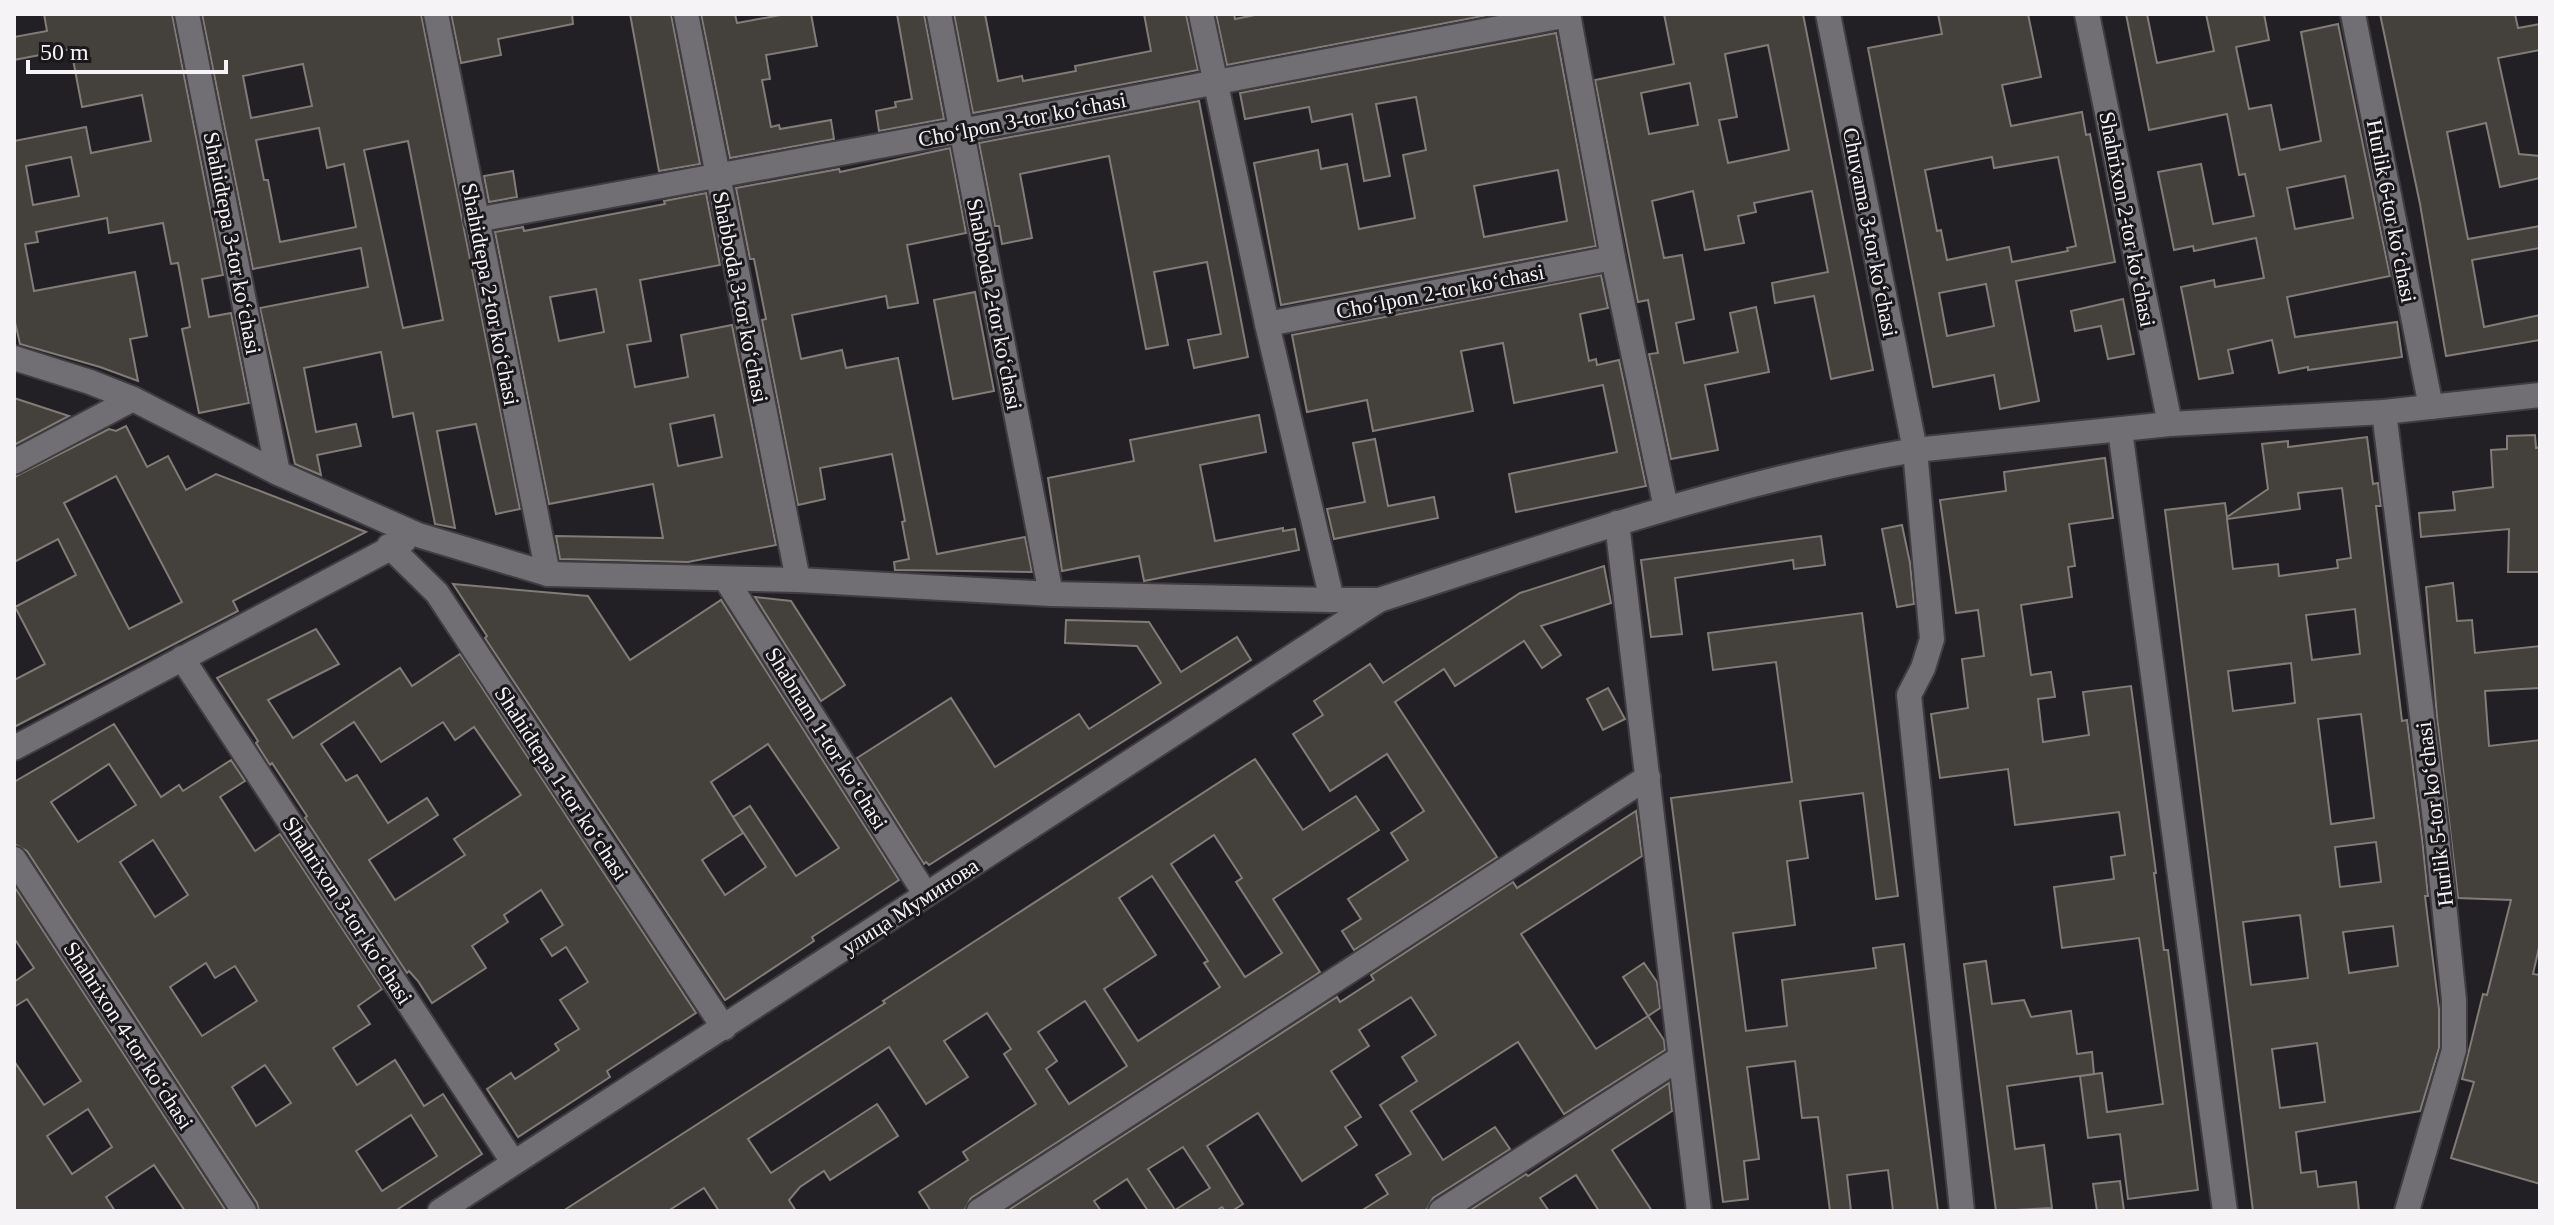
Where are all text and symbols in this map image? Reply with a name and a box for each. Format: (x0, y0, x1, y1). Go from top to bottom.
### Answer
scale bar (28, 24, 226, 74)
text: 50 m (40, 39, 89, 65)
street label: Cho‘lpon 3-tor koʻchasi (916, 87, 1128, 152)
street label: Shahrixon 2-tor koʻchasi (2094, 109, 2161, 329)
street label: Hurlik 6-tor koʻchasi (2362, 118, 2421, 305)
street label: Chuvama 3-tor koʻchasi (1838, 125, 1903, 339)
street label: Shahidtepa 3-tor koʻchasi (199, 130, 266, 356)
street label: Shahidtepa 2-tor koʻchasi (457, 181, 524, 407)
street label: Shabboda 3-tor koʻchasi (708, 189, 773, 405)
street label: Shabboda 2-tor koʻchasi (962, 196, 1027, 412)
street label: Cho‘lpon 2-tor koʻchasi (1334, 259, 1546, 324)
street label: Shabnam 1-tor koʻchasi (760, 643, 893, 834)
street label: Shahidtepa 1-tor koʻchasi (490, 682, 634, 885)
street label: Hurlik 5-tor koʻchasi (2411, 720, 2458, 908)
street label: Shahrixon 3-tor koʻchasi (278, 812, 418, 1009)
street label: улица Муминова (837, 853, 983, 960)
street label: Shahrixon 4-tor koʻchasi (59, 937, 199, 1134)

